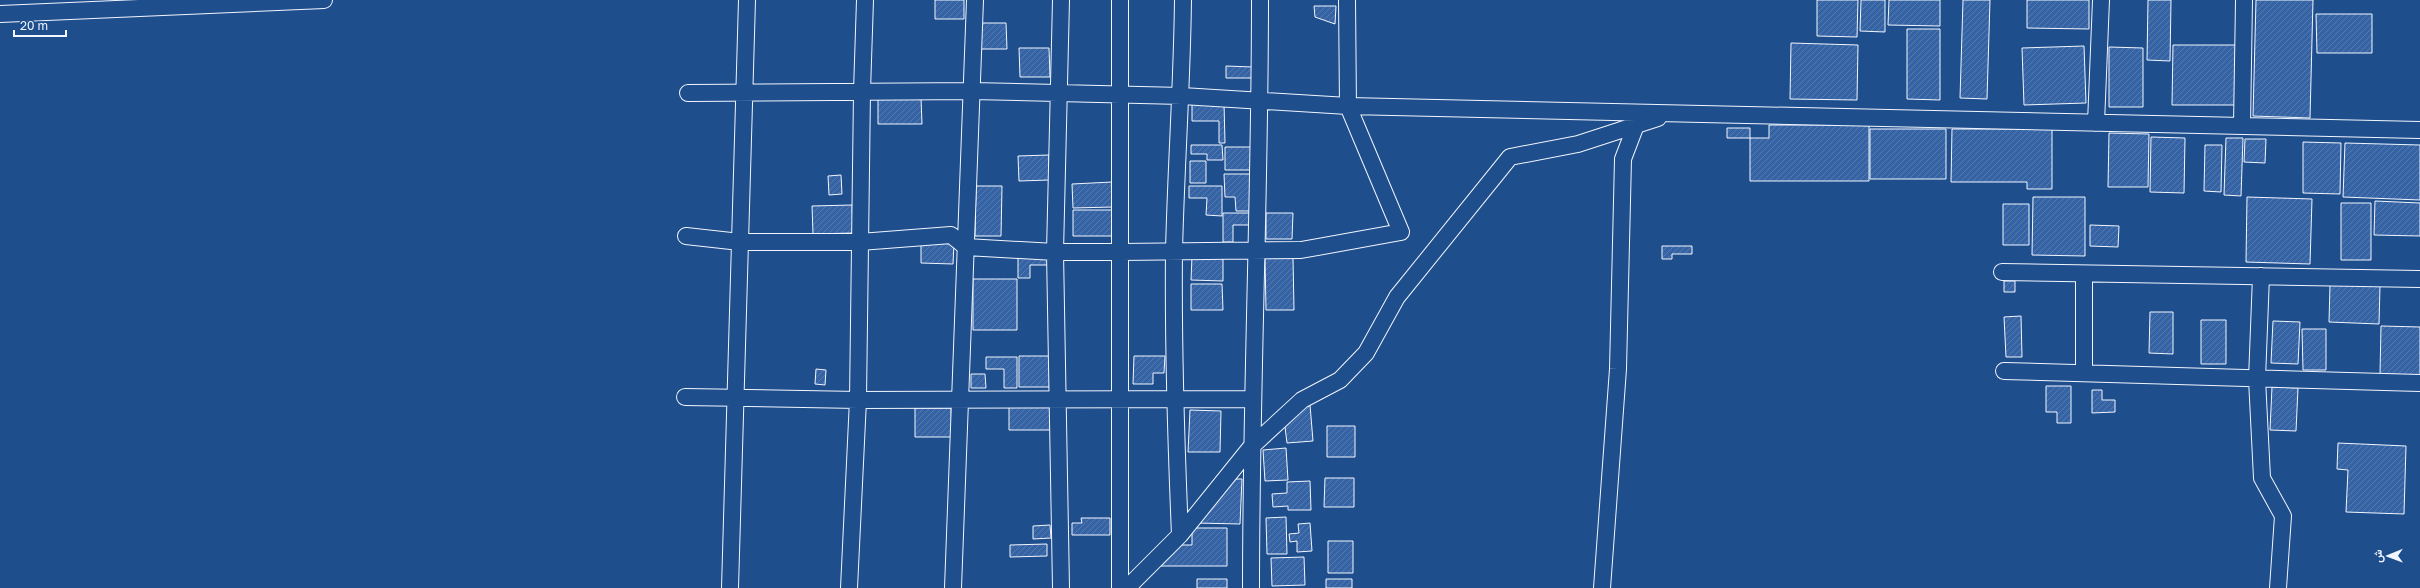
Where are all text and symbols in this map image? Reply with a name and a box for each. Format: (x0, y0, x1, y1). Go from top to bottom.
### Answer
scale bar (14, 12, 66, 38)
text: 20 m (20, 18, 48, 33)
north arrow (2368, 536, 2408, 576)
text: ش (2371, 549, 2385, 563)

